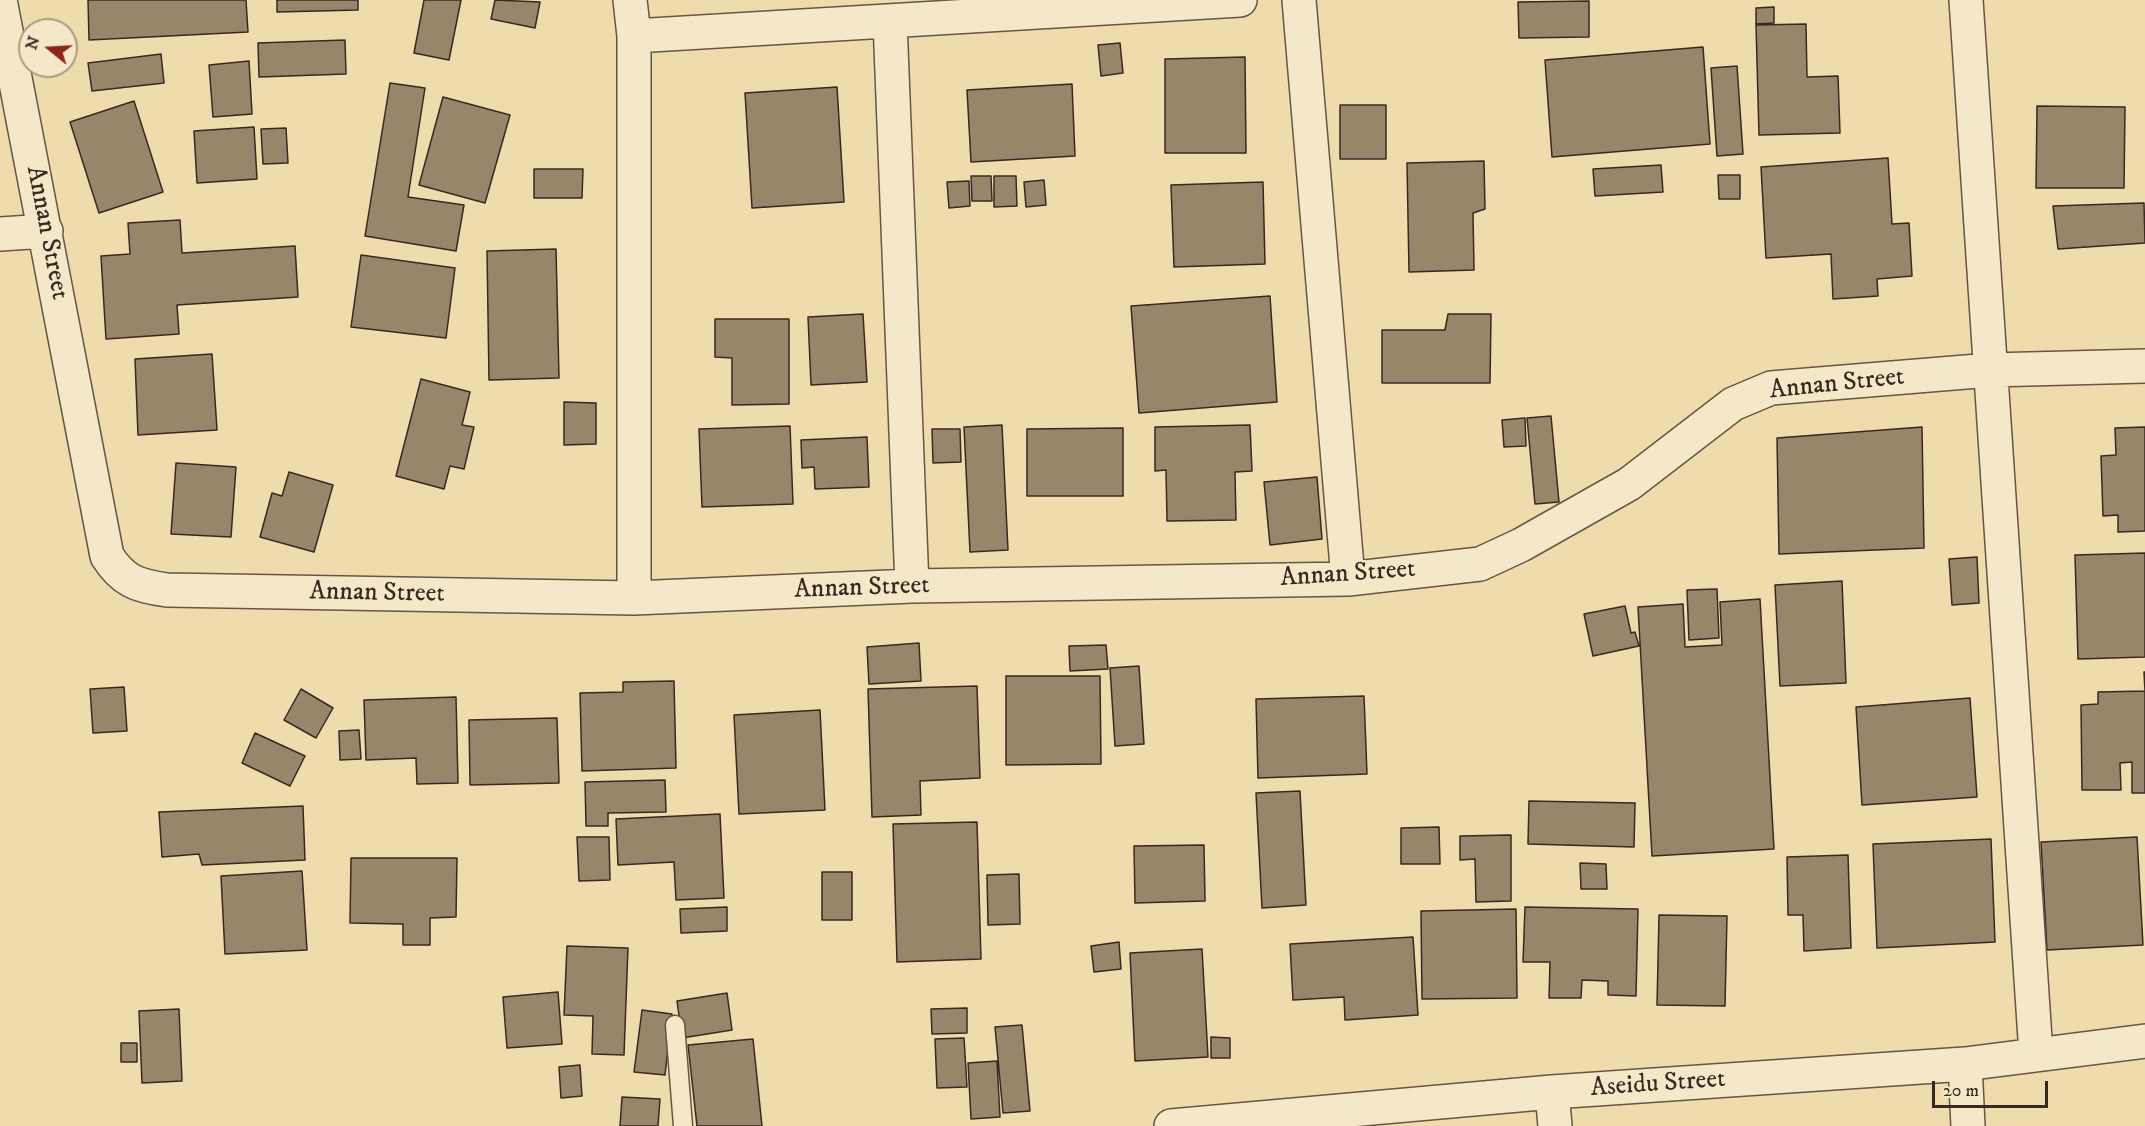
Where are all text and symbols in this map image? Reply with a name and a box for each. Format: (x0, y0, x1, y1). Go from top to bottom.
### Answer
north arrow (18, 18, 78, 78)
text: N (21, 34, 44, 52)
street label: Annan Street (18, 164, 74, 302)
street label: Annan Street (1768, 362, 1906, 408)
street label: Annan Street (1279, 555, 1417, 595)
street label: Annan Street (794, 571, 930, 607)
street label: Annan Street (309, 577, 445, 611)
street label: Aseidu Street (1589, 1065, 1727, 1105)
scale bar (1935, 1069, 2050, 1107)
text: 20 m (1943, 1080, 1979, 1102)

